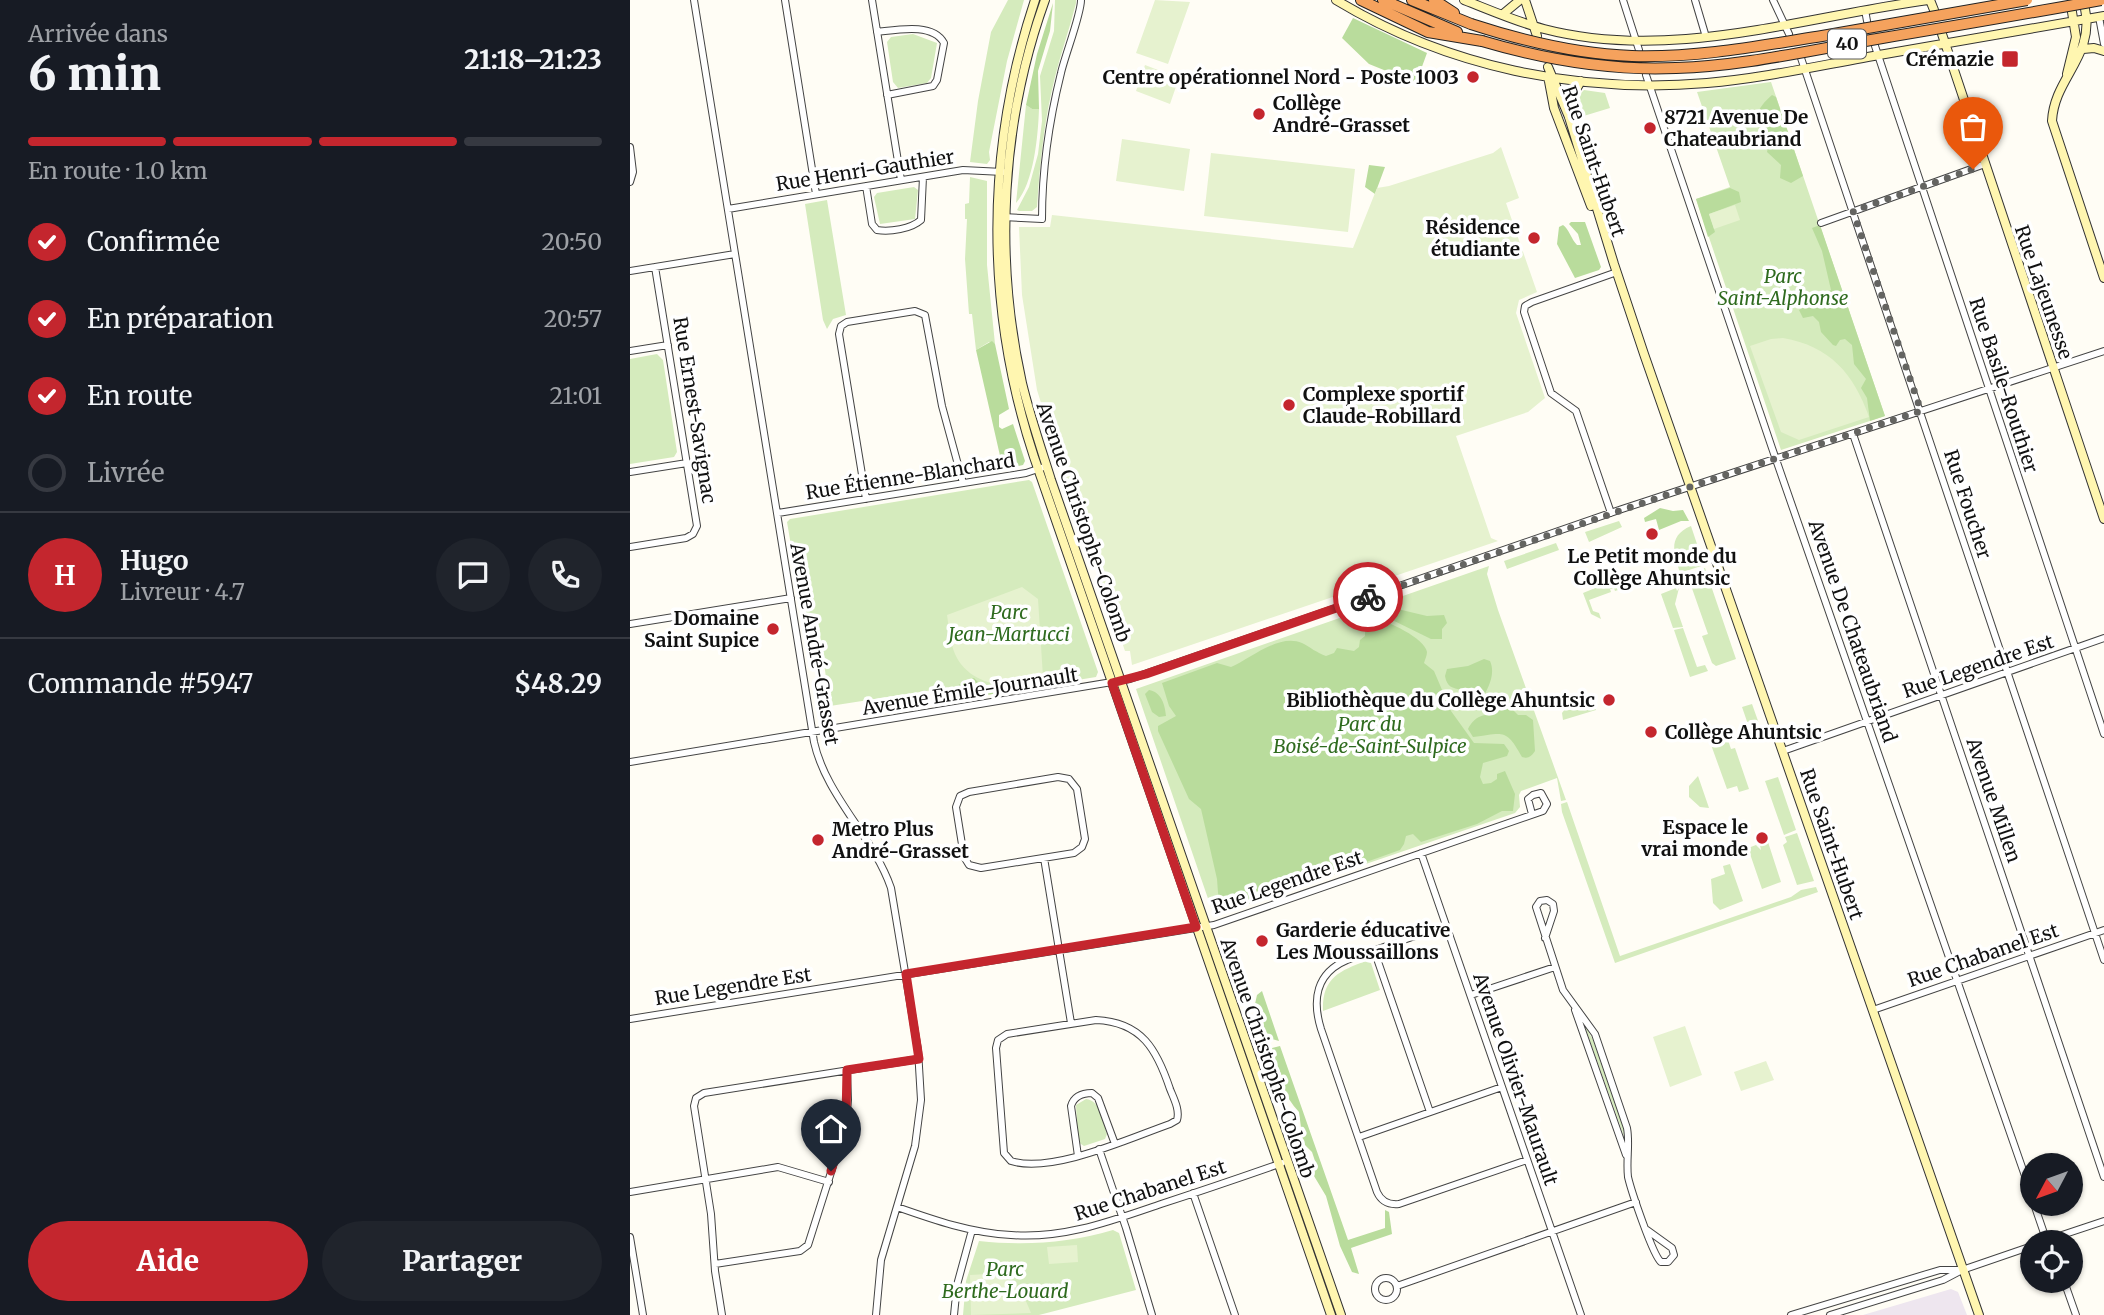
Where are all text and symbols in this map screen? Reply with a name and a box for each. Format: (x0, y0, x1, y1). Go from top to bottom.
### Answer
text: Arrivée dans (28, 19, 168, 48)
road number: 40 (1828, 29, 1866, 58)
text: 21:18–21:23 (464, 43, 602, 76)
text: 6 min (28, 45, 161, 103)
place label: Crémazie (1906, 47, 1994, 71)
marker: Crémazie (2000, 49, 2020, 69)
place label: Centre opérationnel Nord - Poste 1003 (1103, 65, 1459, 89)
marker: Centre opérationnel Nord - Poste 1003 (1465, 69, 1481, 85)
street label: Rue Saint-Hubert (1557, 82, 1631, 240)
place label: Collège André-Grasset (1272, 91, 1410, 137)
pin (1943, 97, 2003, 169)
place label: 8721 Avenue De Chateaubriand (1664, 105, 1808, 151)
marker: Collège André-Grasset (1251, 106, 1267, 122)
icon: bag (1954, 108, 1992, 146)
marker: 8721 Avenue De Chateaubriand (1642, 120, 1658, 136)
street label: Rue Henri-Gauthier (774, 144, 956, 196)
text: En route · 1.0 km (28, 156, 208, 185)
place label: Résidence étudiante (1425, 215, 1520, 261)
street label: Rue Lajeunesse (2010, 222, 2078, 362)
icon: check (28, 223, 66, 261)
text: Confirmée (87, 225, 220, 258)
text: 20:50 (541, 227, 602, 256)
marker: Résidence étudiante (1526, 230, 1542, 246)
park label: Parc Saint-Alphonse (1718, 264, 1849, 310)
street label: Rue Basile-Routhier (1964, 294, 2044, 476)
icon: check (28, 300, 66, 338)
text: En préparation (87, 302, 274, 335)
text: 20:57 (544, 304, 602, 333)
street label: Rue Ernest-Savignac (668, 315, 722, 505)
icon: check (28, 377, 66, 415)
text: En route (87, 379, 192, 412)
text: 21:01 (550, 381, 602, 410)
place label: Complexe sportif Claude-Robillard (1303, 382, 1465, 428)
marker: Complexe sportif Claude-Robillard (1281, 397, 1297, 413)
street label: Avenue Christophe-Colomb (1031, 398, 1136, 645)
street label: Rue Foucher (1939, 446, 1997, 562)
street label: Rue Étienne-Blanchard (804, 448, 1016, 504)
text: Livrée (87, 456, 165, 489)
street label: Avenue De Chateaubriand (1803, 516, 1902, 746)
marker: Le Petit monde du Collège Ahuntsic (1644, 526, 1660, 542)
button: chat (436, 538, 510, 612)
button: phone (528, 538, 602, 612)
street label: Avenue André-Grasset (785, 540, 845, 747)
text: Hugo (120, 544, 189, 577)
place label: Le Petit monde du Collège Ahuntsic (1567, 544, 1737, 590)
text: H (54, 559, 76, 592)
courier (1333, 562, 1403, 632)
text: Livreur · 4.7 (120, 577, 245, 606)
icon: bike (1349, 578, 1387, 616)
park label: Parc Jean-Martucci (946, 600, 1070, 646)
place label: Domaine Saint Supice (644, 606, 759, 652)
marker: Domaine Saint Supice (765, 621, 781, 637)
street label: Rue Legendre Est (1899, 629, 2057, 703)
street label: Avenue Émile-Journault (859, 662, 1080, 720)
text: Commande #5947 (28, 667, 253, 700)
text: $48.29 (514, 667, 602, 700)
place label: Bibliothèque du Collège Ahuntsic (1286, 688, 1595, 712)
marker: Bibliothèque du Collège Ahuntsic (1601, 692, 1617, 708)
park label: Parc du Boisé-de-Saint-Sulpice (1273, 712, 1467, 758)
place label: Collège Ahuntsic (1665, 720, 1822, 744)
marker: Collège Ahuntsic (1643, 724, 1659, 740)
street label: Avenue Millen (1961, 734, 2027, 866)
street label: Rue Saint-Hubert (1795, 765, 1869, 923)
place label: Espace le vrai monde (1640, 815, 1748, 861)
place label: Metro Plus André-Grasset (831, 817, 969, 863)
marker: Espace le vrai monde (1754, 830, 1770, 846)
marker: Metro Plus André-Grasset (810, 832, 826, 848)
street label: Rue Legendre Est (1208, 845, 1366, 919)
place label: Garderie éducative Les Moussaillons (1276, 918, 1450, 964)
street label: Rue Chabanel Est (1904, 918, 2062, 992)
marker: Garderie éducative Les Moussaillons (1254, 933, 1270, 949)
street label: Avenue Christophe-Colomb (1215, 934, 1320, 1181)
street label: Rue Legendre Est (653, 962, 814, 1010)
street label: Avenue Olivier-Maurault (1468, 969, 1564, 1189)
pin (801, 1099, 861, 1171)
icon: home (812, 1110, 850, 1148)
north arrow (2020, 1153, 2082, 1216)
map controls (2020, 1153, 2083, 1293)
street label: Rue Chabanel Est (1071, 1154, 1229, 1226)
button: Aide (28, 1221, 308, 1301)
button: Partager (322, 1221, 602, 1301)
button: locate (2020, 1230, 2083, 1293)
park label: Parc Berthe-Louard (942, 1257, 1068, 1303)

